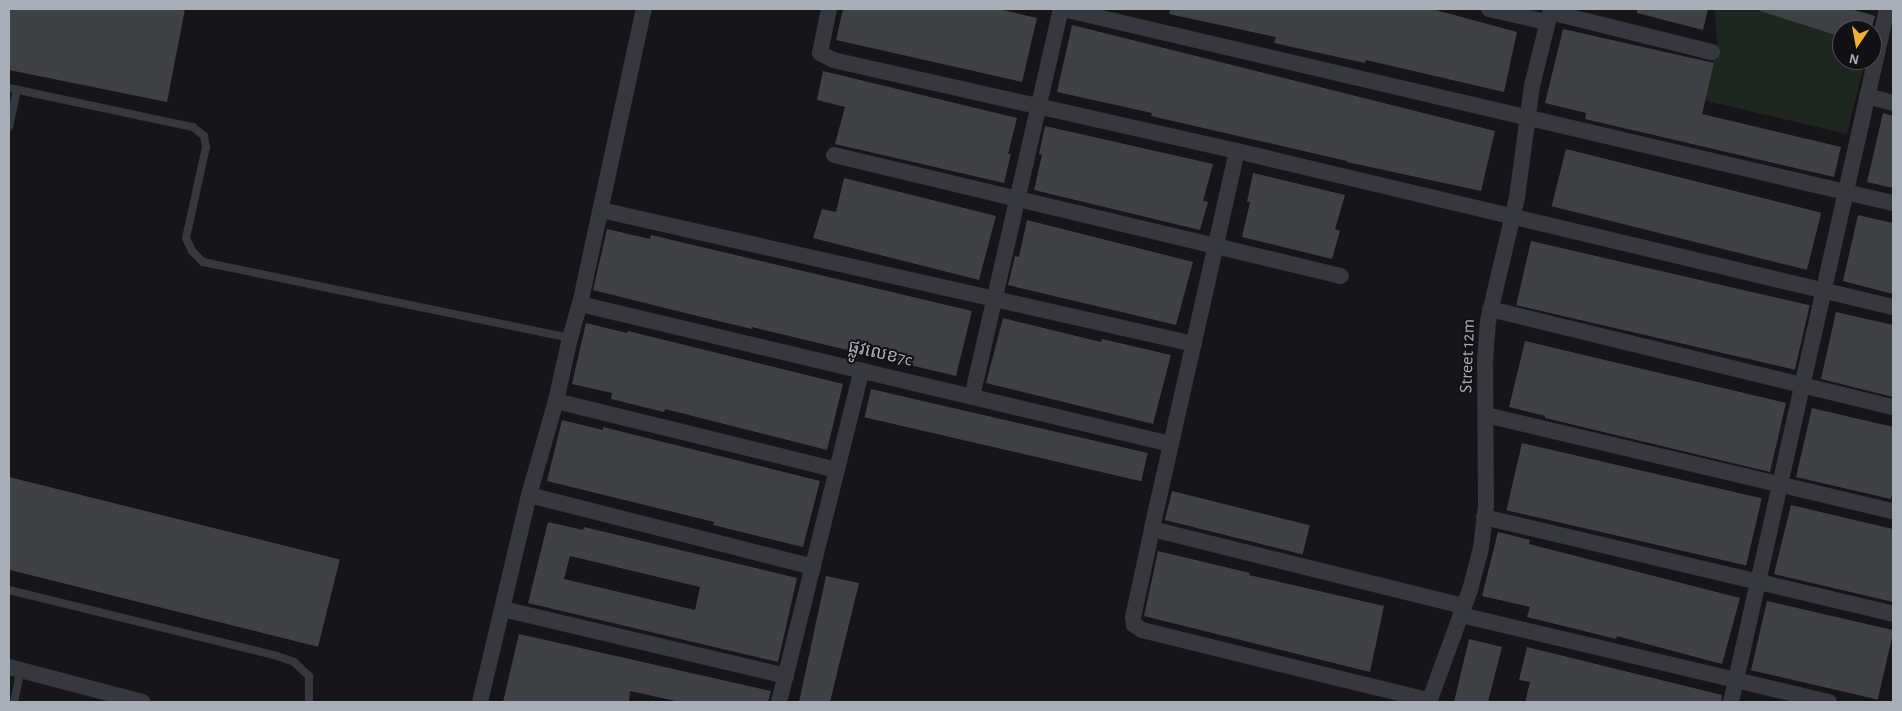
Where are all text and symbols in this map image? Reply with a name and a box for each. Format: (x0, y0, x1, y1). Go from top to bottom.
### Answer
north arrow (1832, 20, 1882, 70)
text: N (1848, 51, 1860, 67)
street label: Street 12m (1456, 319, 1480, 393)
street label: ផ្លូវលេខ7c (846, 336, 914, 372)

